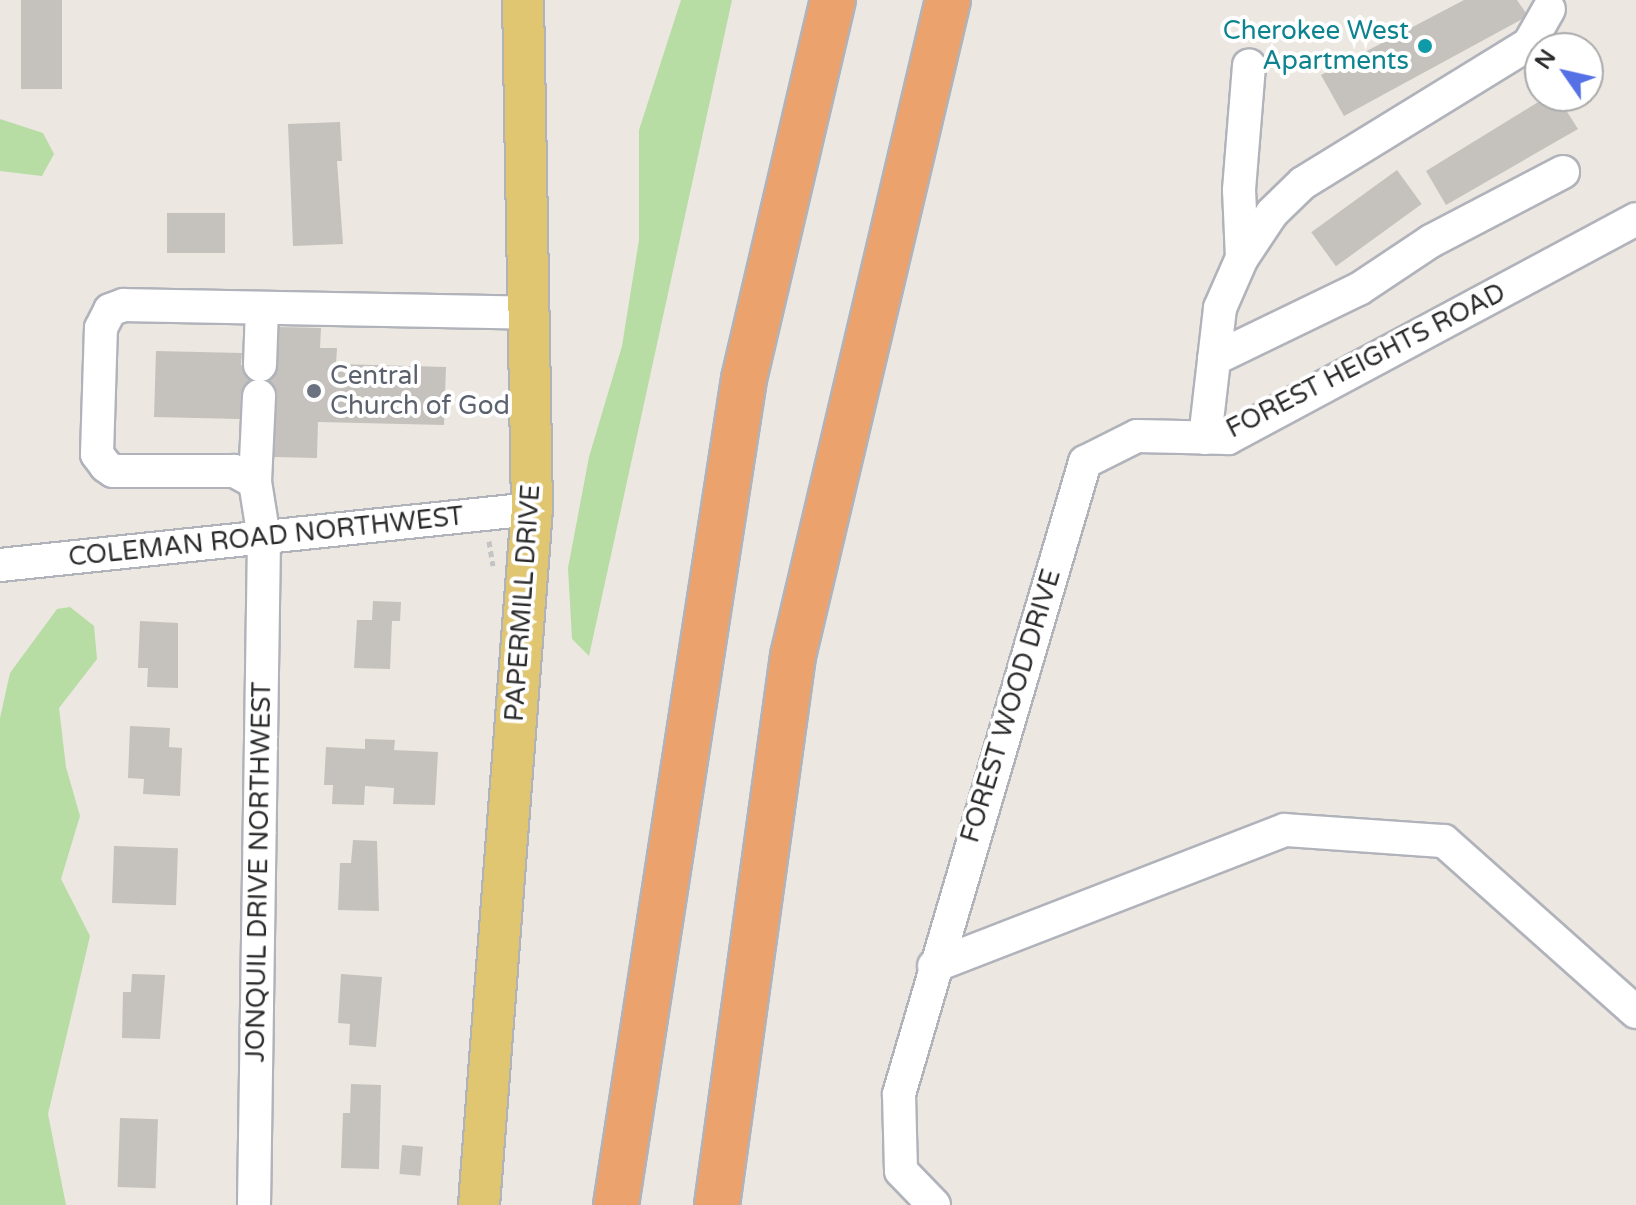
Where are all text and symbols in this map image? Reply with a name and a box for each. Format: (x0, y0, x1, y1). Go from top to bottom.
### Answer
place label: Cherokee West Apartments (1223, 15, 1409, 76)
north arrow (1524, 32, 1604, 112)
marker: Cherokee West Apartments (1416, 37, 1434, 55)
text: N (1530, 45, 1561, 74)
street label: FOREST HEIGHTS ROAD (1221, 277, 1511, 445)
place label: Central Church of God (330, 360, 510, 422)
marker: Central Church of God (305, 382, 323, 400)
street label: PAPERMILL DRIVE (499, 483, 547, 723)
street label: COLEMAN ROAD NORTHWEST (67, 501, 465, 573)
street label: FOREST WOOD DRIVE (955, 566, 1067, 846)
street label: JONQUIL DRIVE NORTHWEST (240, 681, 278, 1063)

